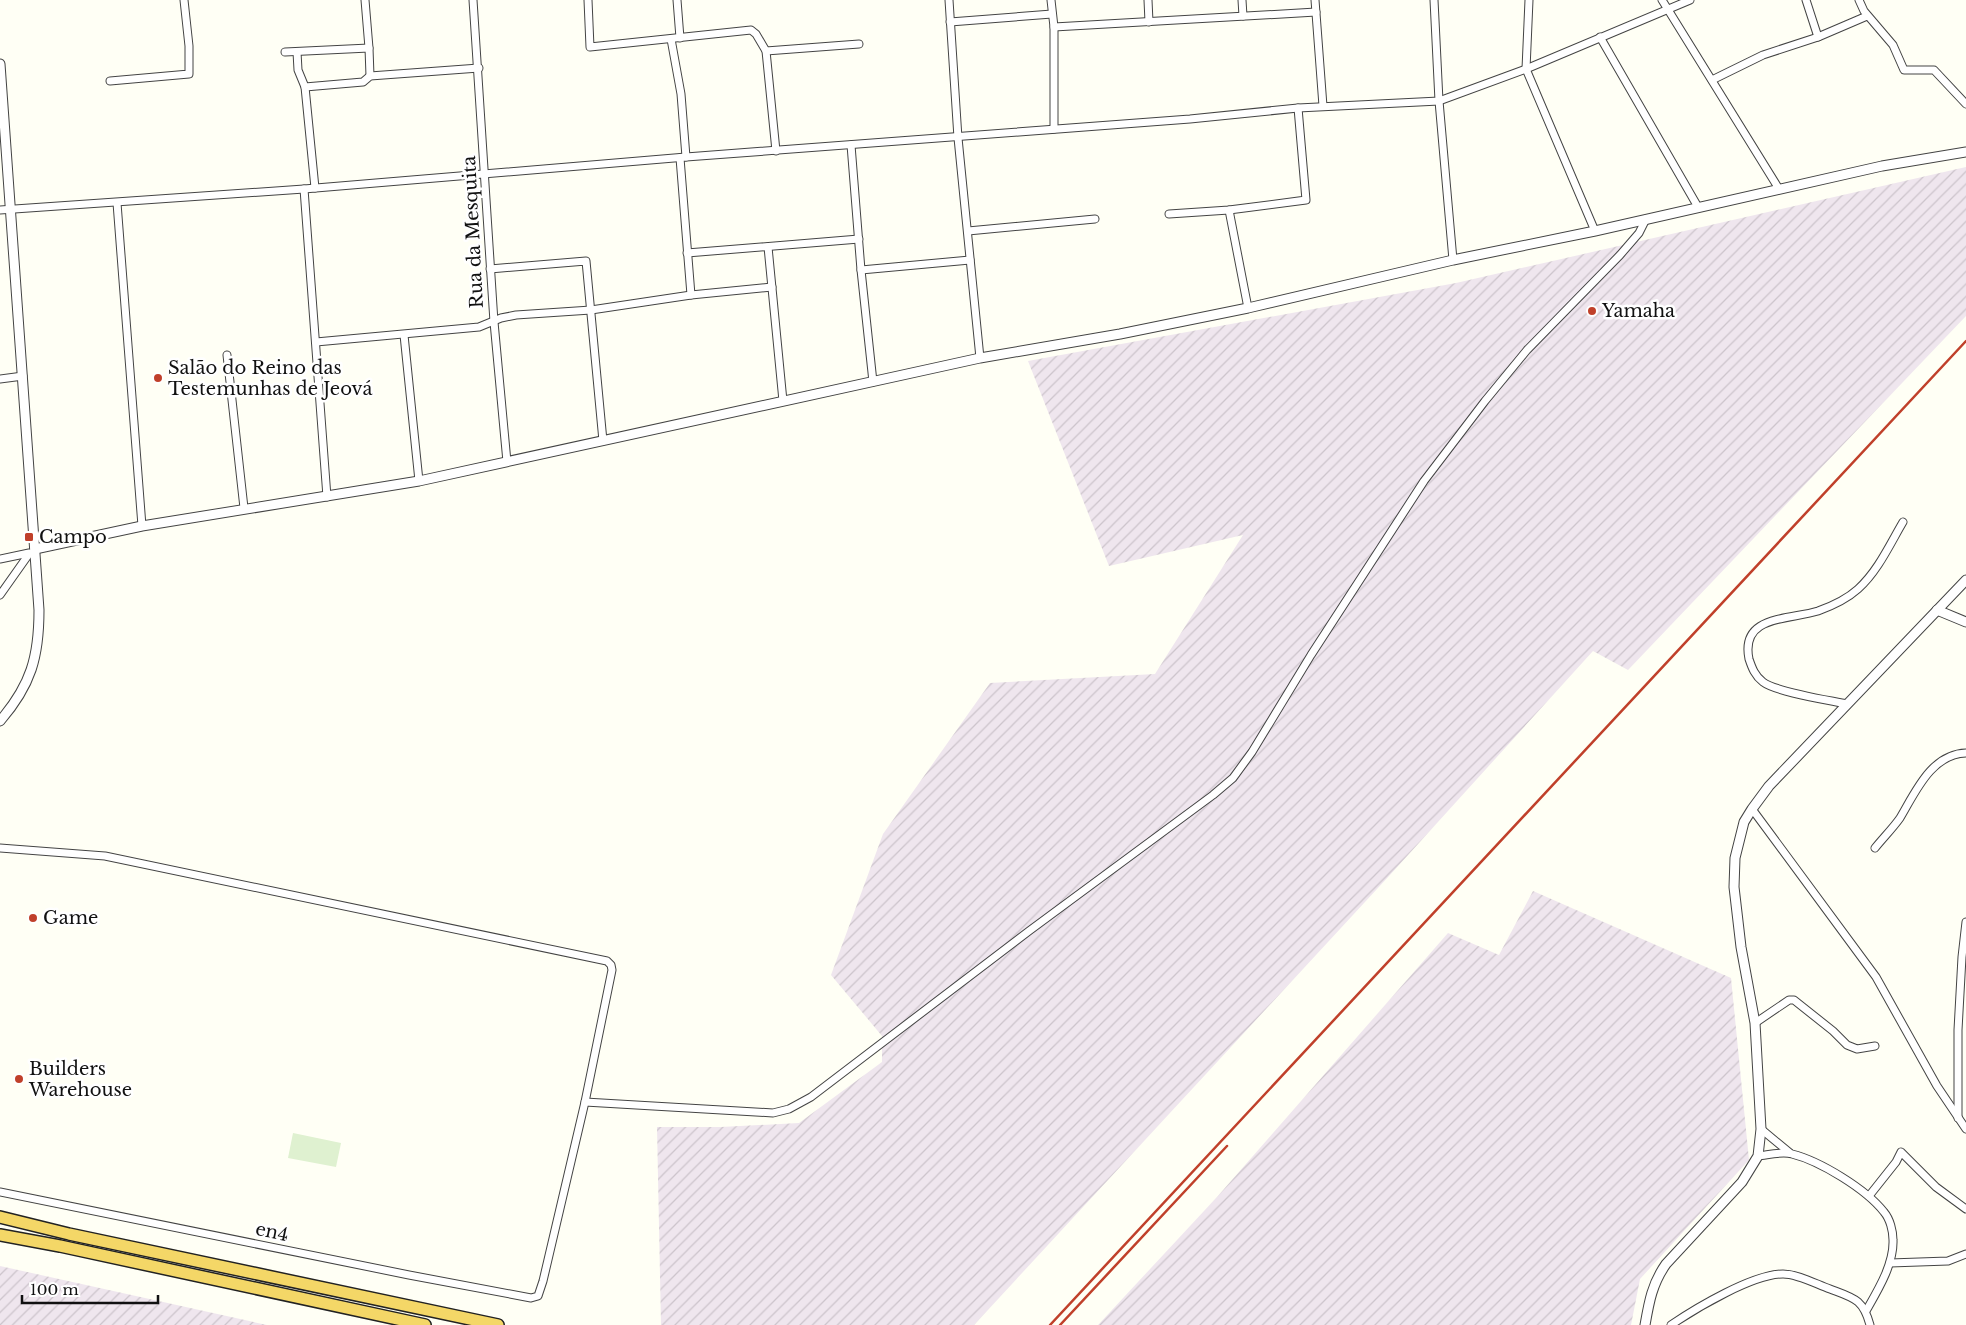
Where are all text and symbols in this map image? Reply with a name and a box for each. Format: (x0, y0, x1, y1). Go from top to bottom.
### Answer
street label: Rua da Mesquita (458, 155, 488, 309)
place label: Yamaha (1601, 300, 1675, 322)
marker: Yamaha (1586, 305, 1598, 317)
place label: Salão do Reino das Testemunhas de Jeová (168, 357, 372, 400)
marker: Salão do Reino das Testemunhas de Jeová (152, 372, 164, 384)
place label: Campo (39, 526, 107, 548)
marker: Campo (23, 531, 35, 543)
place label: Game (43, 907, 98, 929)
marker: Game (27, 912, 39, 924)
place label: Builders Warehouse (28, 1058, 132, 1101)
marker: Builders Warehouse (13, 1073, 25, 1085)
street label: en4 (253, 1218, 291, 1246)
scale bar (22, 1272, 159, 1304)
text: 100 m (30, 1280, 79, 1299)

